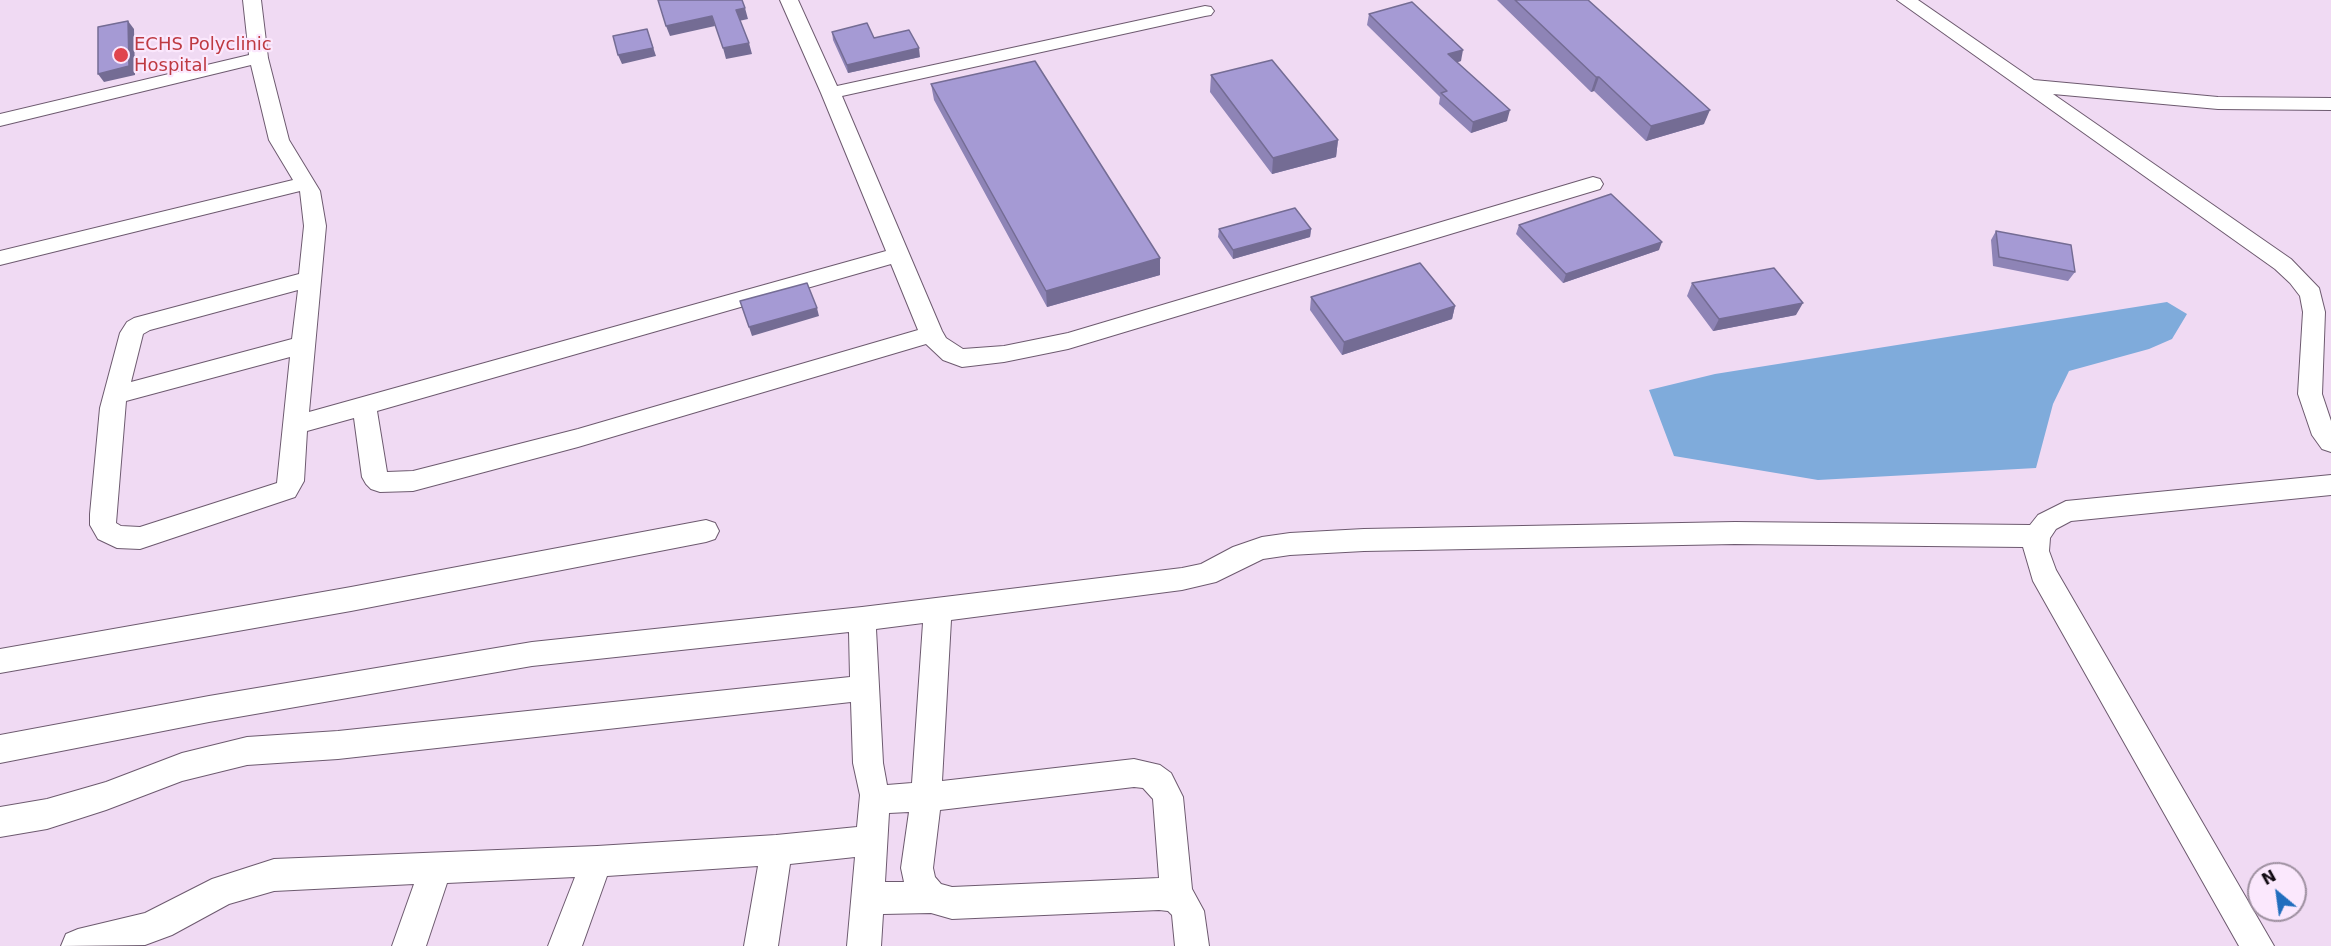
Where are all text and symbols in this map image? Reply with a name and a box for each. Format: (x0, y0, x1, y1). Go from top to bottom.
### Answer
place label: ECHS Polyclinic Hospital (134, 34, 272, 76)
marker: ECHS Polyclinic Hospital (112, 46, 130, 64)
north arrow (2247, 862, 2307, 922)
text: N (2259, 866, 2279, 889)

